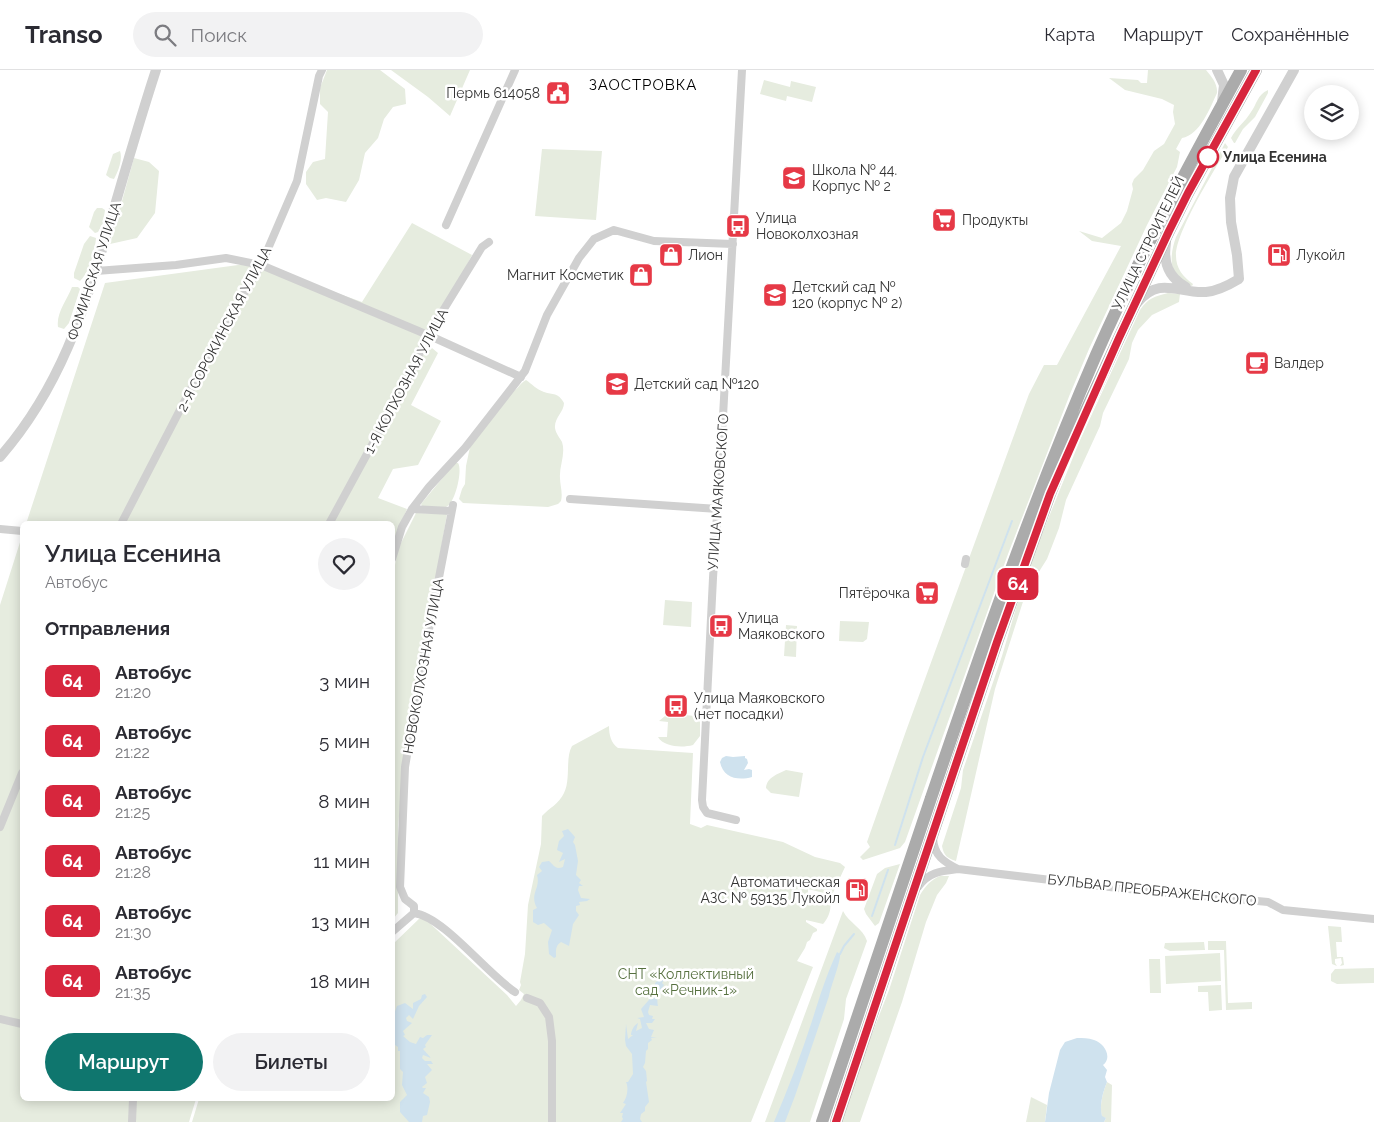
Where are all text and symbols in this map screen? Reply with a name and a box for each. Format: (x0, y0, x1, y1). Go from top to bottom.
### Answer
search box (133, 12, 483, 57)
text: Transo (25, 20, 103, 49)
icon: search (151, 21, 179, 49)
text: Поиск (191, 24, 247, 46)
text: Карта (1044, 24, 1095, 45)
text: Маршрут (1123, 24, 1203, 45)
text: Сохранённые (1231, 24, 1349, 45)
district label: ЗАОСТРОВКА (589, 76, 697, 94)
public building icon: Пермь 614058 (545, 80, 571, 106)
place label: Пермь 614058 (446, 85, 540, 101)
map controls (1304, 85, 1359, 140)
button: layers (1304, 85, 1359, 140)
marker: Улица Есенина (1197, 146, 1219, 168)
place label: Улица Есенина (1222, 149, 1327, 165)
place label: Школа № 44. Корпус № 2 (812, 162, 897, 194)
school or university icon: Школа № 44. Корпус № 2 (781, 165, 807, 191)
street label: УЛИЦА СТРОИТЕЛЕЙ (1108, 173, 1187, 312)
street label: ФОМИНСКАЯ УЛИЦА (64, 199, 124, 342)
supermarket icon: Продукты (931, 207, 957, 233)
place label: Улица Новоколхозная (756, 210, 858, 242)
place label: Продукты (962, 212, 1028, 228)
bus stop icon: Улица Новоколхозная (725, 213, 751, 239)
shop icon: Лион (658, 242, 684, 268)
fuel station icon: Лукойл (1266, 242, 1292, 268)
street label: 2-Я СОРОКИНСКАЯ УЛИЦА (174, 243, 275, 414)
place label: Лион (688, 247, 723, 263)
place label: Лукойл (1296, 247, 1345, 263)
shop icon: Магнит Косметик (628, 262, 654, 288)
place label: Магнит Косметик (507, 267, 624, 283)
place label: Детский сад № 120 (корпус № 2) (792, 279, 902, 311)
school or university icon: Детский сад № 120 (корпус № 2) (762, 282, 788, 308)
street label: 1-Я КОЛХОЗНАЯ УЛИЦА (361, 305, 451, 456)
cafe icon: Валдер (1244, 350, 1270, 376)
place label: Валдер (1274, 355, 1324, 371)
school or university icon: Детский сад №120 (604, 371, 630, 397)
place label: Детский сад №120 (634, 376, 759, 392)
street label: УЛИЦА МАЯКОВСКОГО (705, 413, 731, 571)
button: heart (318, 538, 370, 590)
text: Улица Есенина (45, 539, 221, 568)
line badge: 64 (996, 568, 1040, 600)
text: Автобус (45, 573, 108, 592)
text: 64 (1007, 573, 1029, 594)
street label: НОВОКОЛХОЗНАЯ УЛИЦА (400, 576, 446, 755)
supermarket icon: Пятёрочка (914, 580, 940, 606)
place label: Пятёрочка (839, 585, 910, 601)
place label: Улица Маяковского (738, 610, 825, 642)
bus stop icon: Улица Маяковского (708, 613, 734, 639)
text: Отправления (45, 617, 170, 639)
text: Автобус (115, 661, 192, 683)
text: 64 (62, 670, 83, 691)
text: 3 мин (319, 670, 370, 692)
text: 21:20 (115, 683, 151, 702)
place label: Улица Маяковского (нет посадки) (694, 690, 825, 722)
bus stop icon: Улица Маяковского (нет посадки) (663, 693, 689, 719)
text: Автобус (115, 721, 192, 743)
text: 64 (62, 730, 83, 751)
text: 5 мин (319, 730, 370, 752)
text: 21:22 (115, 743, 150, 762)
text: Автобус (115, 781, 192, 803)
text: 64 (62, 790, 83, 811)
text: 8 мин (318, 790, 370, 812)
text: 21:25 (115, 803, 150, 822)
text: Автобус (115, 841, 192, 863)
text: 64 (62, 850, 83, 871)
text: 11 мин (313, 850, 370, 872)
text: 21:28 (115, 863, 151, 882)
street label: БУЛЬВАР ПРЕОБРАЖЕНСКОГО (1047, 871, 1257, 909)
place label: Автоматическая АЗС № 59135 Лукойл (700, 874, 840, 906)
fuel station icon: Автоматическая АЗС № 59135 Лукойл (844, 877, 870, 903)
text: Автобус (115, 901, 192, 923)
text: 64 (62, 910, 83, 931)
text: 13 мин (311, 910, 370, 932)
text: 21:30 (115, 923, 152, 942)
text: Автобус (115, 961, 192, 983)
park label: СНТ «Коллективный сад «Речник-1» (618, 966, 754, 998)
text: 64 (62, 970, 83, 991)
text: 18 мин (310, 970, 370, 992)
text: 21:35 (115, 983, 150, 1002)
button: Маршрут (45, 1033, 203, 1091)
button: Билеты (213, 1033, 370, 1091)

